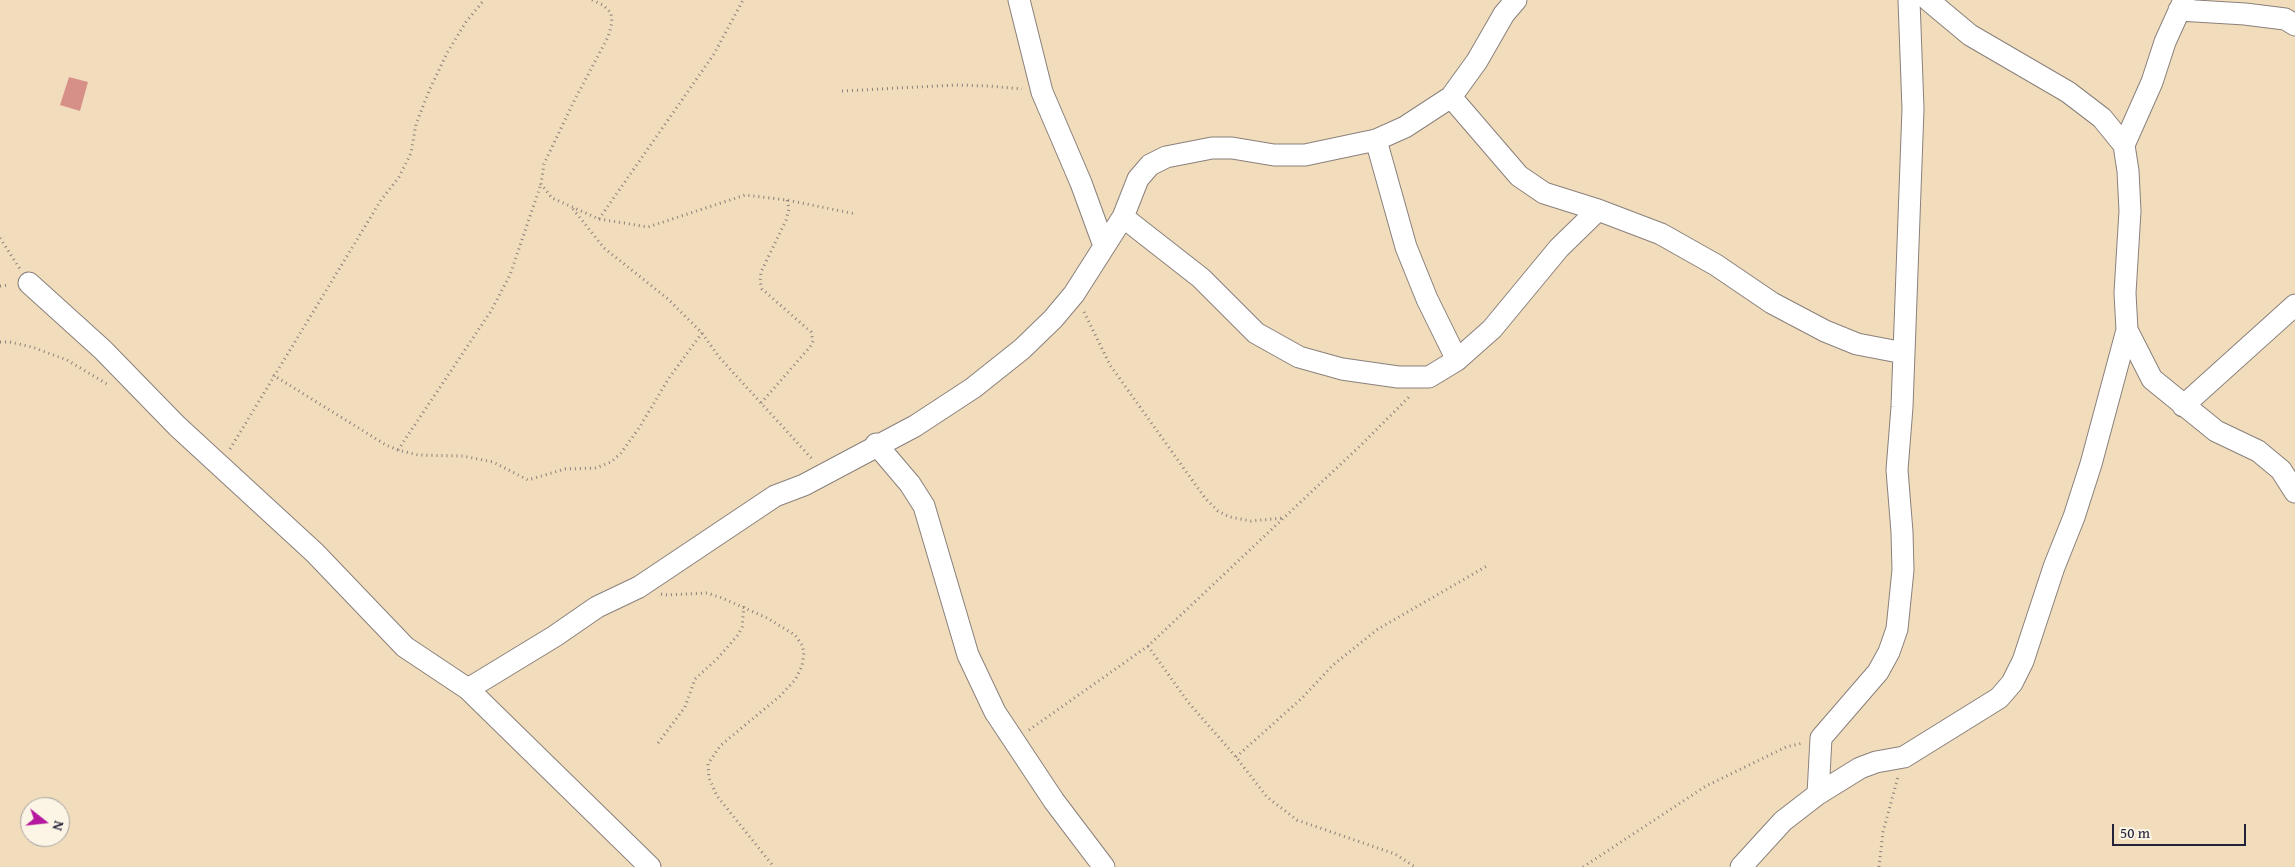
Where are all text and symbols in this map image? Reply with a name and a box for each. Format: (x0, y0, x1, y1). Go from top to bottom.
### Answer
north arrow (20, 797, 70, 847)
scale bar (2115, 814, 2249, 846)
text: N (48, 819, 69, 833)
text: 50 m (2120, 822, 2150, 843)

